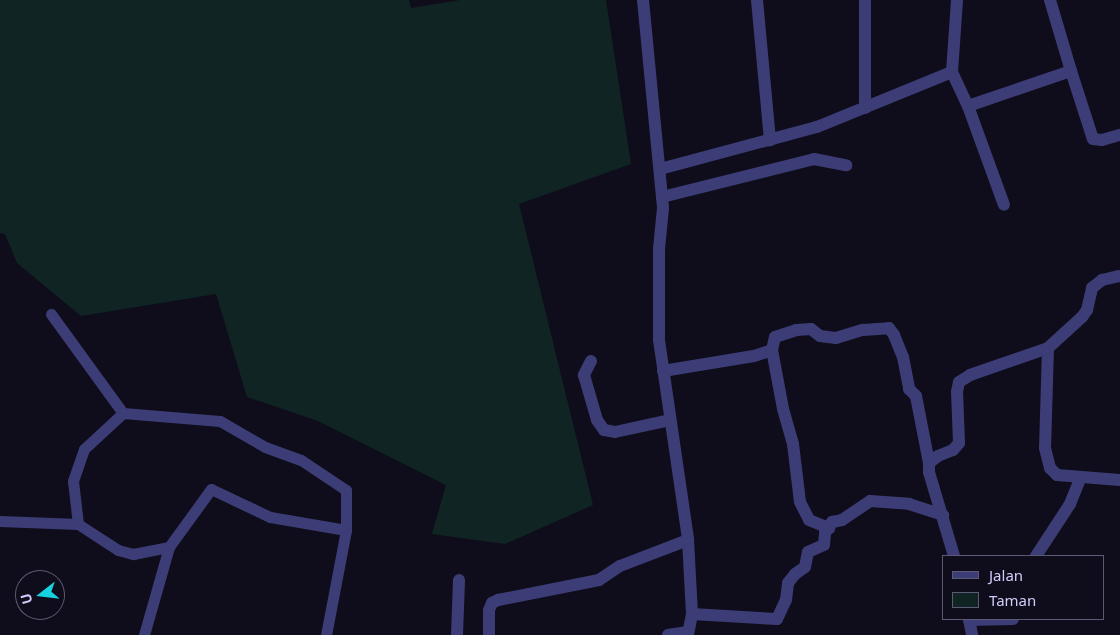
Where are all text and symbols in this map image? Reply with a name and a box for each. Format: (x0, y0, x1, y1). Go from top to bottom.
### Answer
legend (942, 555, 1105, 620)
text: Jalan (989, 565, 1023, 585)
north arrow (15, 570, 65, 620)
text: Taman (989, 590, 1036, 610)
text: U (15, 591, 37, 607)

